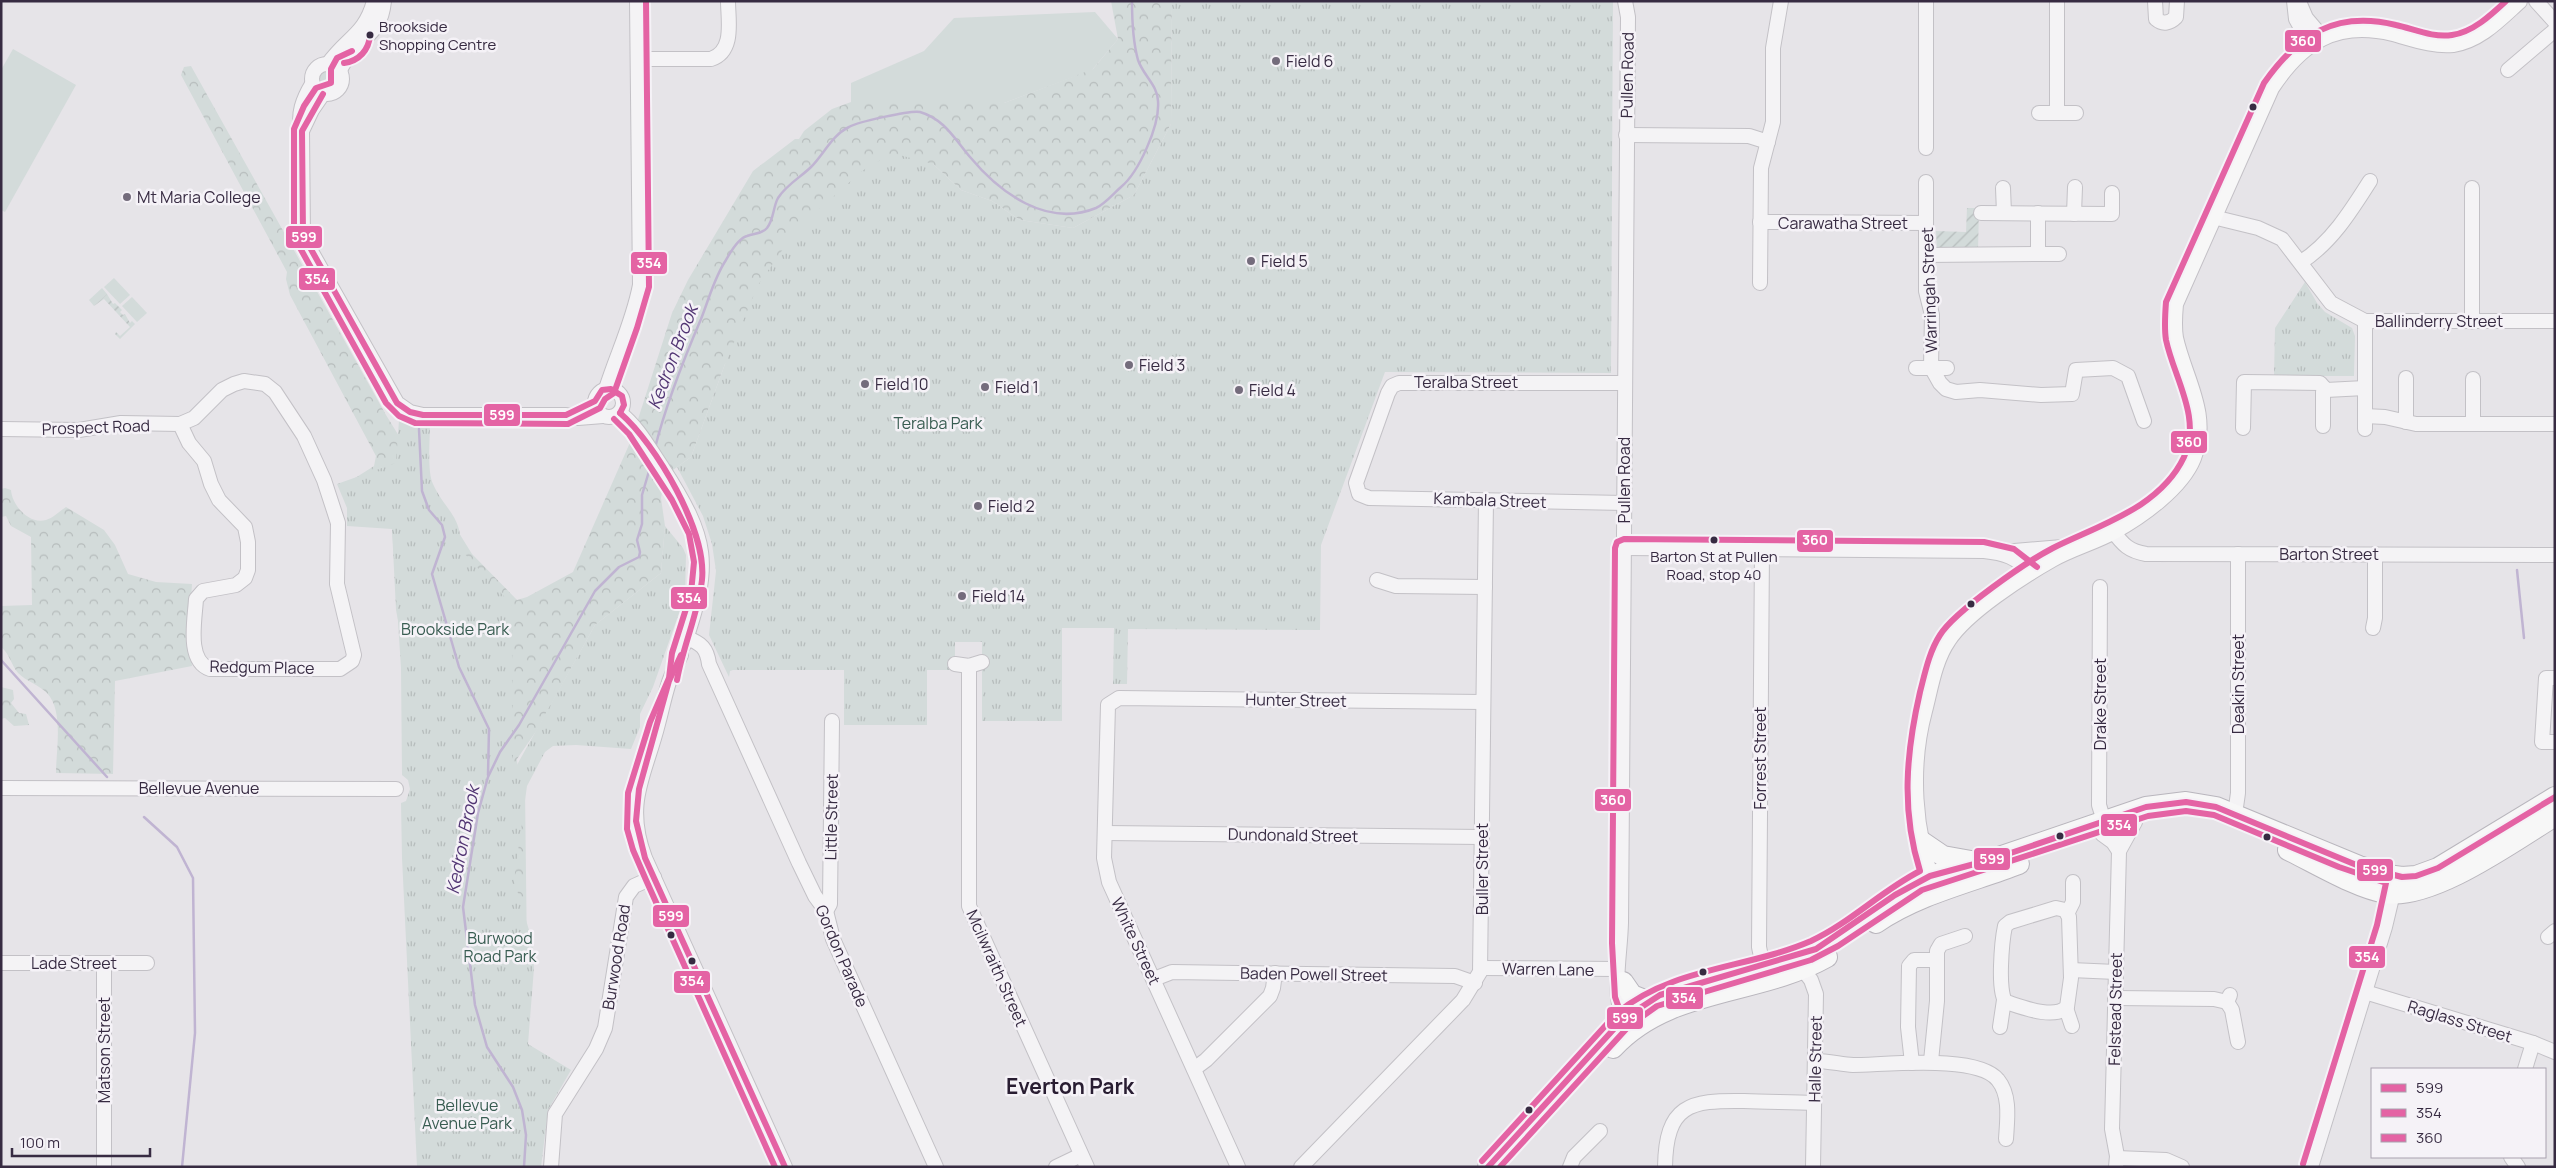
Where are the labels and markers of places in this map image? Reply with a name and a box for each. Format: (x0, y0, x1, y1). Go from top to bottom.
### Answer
place label: Brookside Shopping Centre (379, 16, 497, 55)
marker: Brookside Shopping Centre (365, 30, 375, 40)
place label: Field 6 (1286, 50, 1334, 72)
marker: Field 6 (1270, 55, 1282, 67)
unlabelled marker (2248, 102, 2258, 112)
place label: Mt Maria College (137, 186, 261, 208)
marker: Mt Maria College (121, 191, 133, 203)
place label: Field 5 (1261, 250, 1308, 272)
marker: Field 5 (1245, 255, 1257, 267)
place label: Field 3 (1139, 354, 1185, 376)
marker: Field 3 (1123, 359, 1135, 371)
place label: Field 10 (875, 373, 929, 395)
place label: Field 1 (995, 376, 1039, 398)
marker: Field 10 (859, 378, 871, 390)
place label: Field 4 (1249, 379, 1296, 401)
marker: Field 1 (979, 381, 991, 393)
marker: Field 4 (1233, 384, 1245, 396)
place label: Field 2 (988, 495, 1035, 517)
marker: Field 2 (972, 500, 984, 512)
marker: Barton St at Pullen Road, stop 40 (1709, 535, 1719, 545)
place label: Barton St at Pullen Road, stop 40 (1650, 546, 1778, 585)
place label: Field 14 (972, 585, 1025, 607)
marker: Field 14 (956, 590, 968, 602)
unlabelled marker (1966, 599, 1976, 609)
unlabelled marker (2055, 831, 2065, 841)
unlabelled marker (2262, 832, 2272, 842)
unlabelled marker (666, 930, 676, 940)
unlabelled marker (687, 956, 697, 966)
unlabelled marker (1698, 967, 1708, 977)
unlabelled marker (1524, 1105, 1534, 1115)

